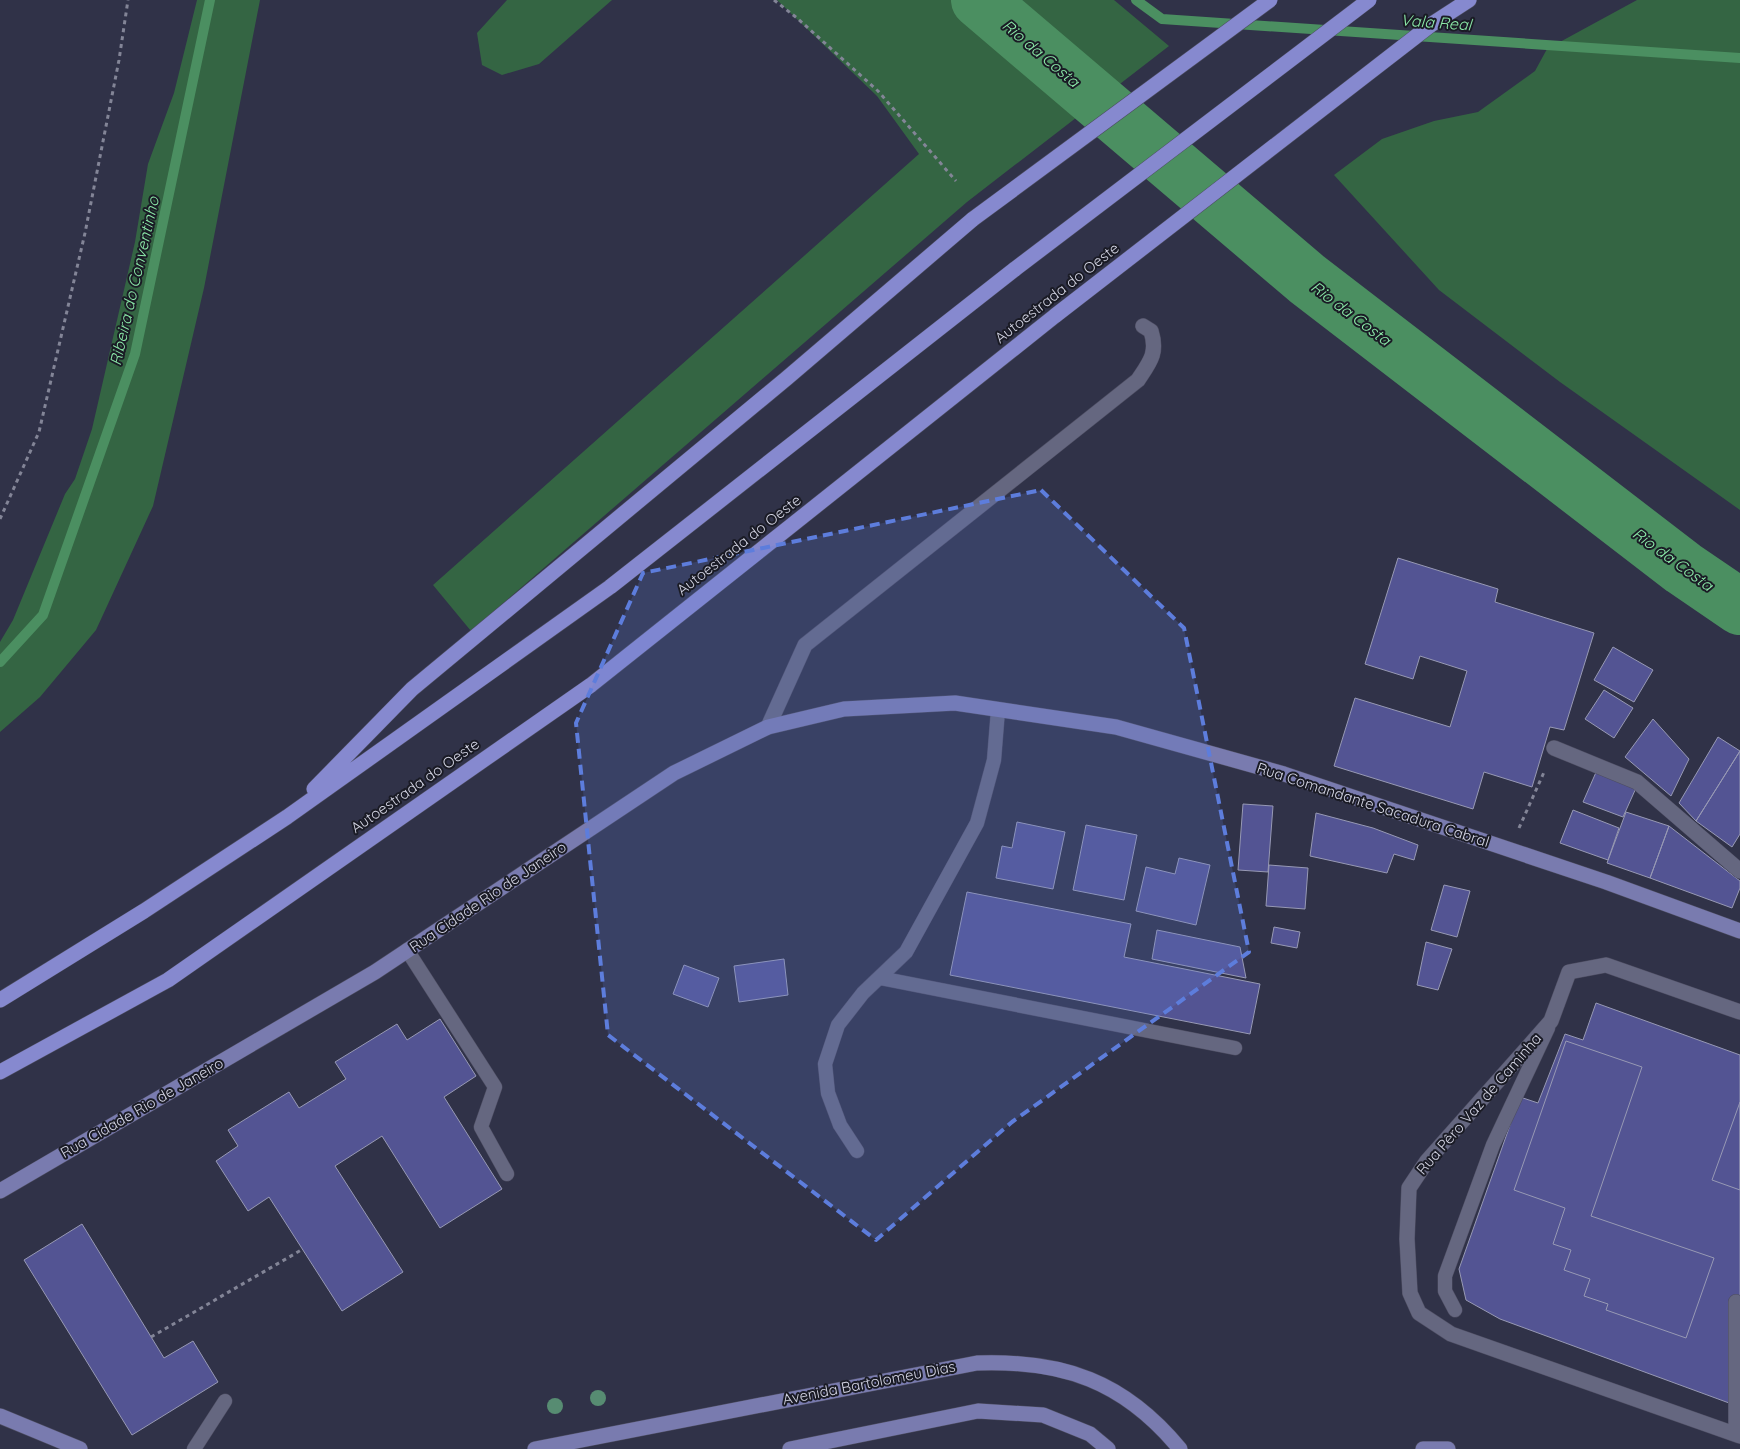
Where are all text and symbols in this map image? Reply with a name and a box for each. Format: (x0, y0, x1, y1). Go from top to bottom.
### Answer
water label: Vala Real (1400, 10, 1474, 35)
water label: Rio da Costa (998, 15, 1085, 92)
water label: Ribeira do Conventinho (105, 193, 163, 367)
street label: Autoestrada do Oeste (991, 238, 1123, 347)
water label: Rio da Costa (1307, 277, 1396, 350)
street label: Autoestrada do Oeste (673, 490, 805, 599)
water label: Rio da Costa (1629, 523, 1718, 596)
street label: Autoestrada do Oeste (347, 734, 483, 837)
street label: Rua Comandante Sacadura Cabral (1254, 758, 1492, 851)
street label: Rua Cidade Rio de Janeiro (406, 837, 570, 956)
street label: Rua Pêro Vaz de Caminha (1412, 1029, 1545, 1178)
street label: Rua Cidade Rio de Janeiro (57, 1053, 227, 1162)
street label: Avenida Bartolomeu Dias (781, 1356, 957, 1409)

